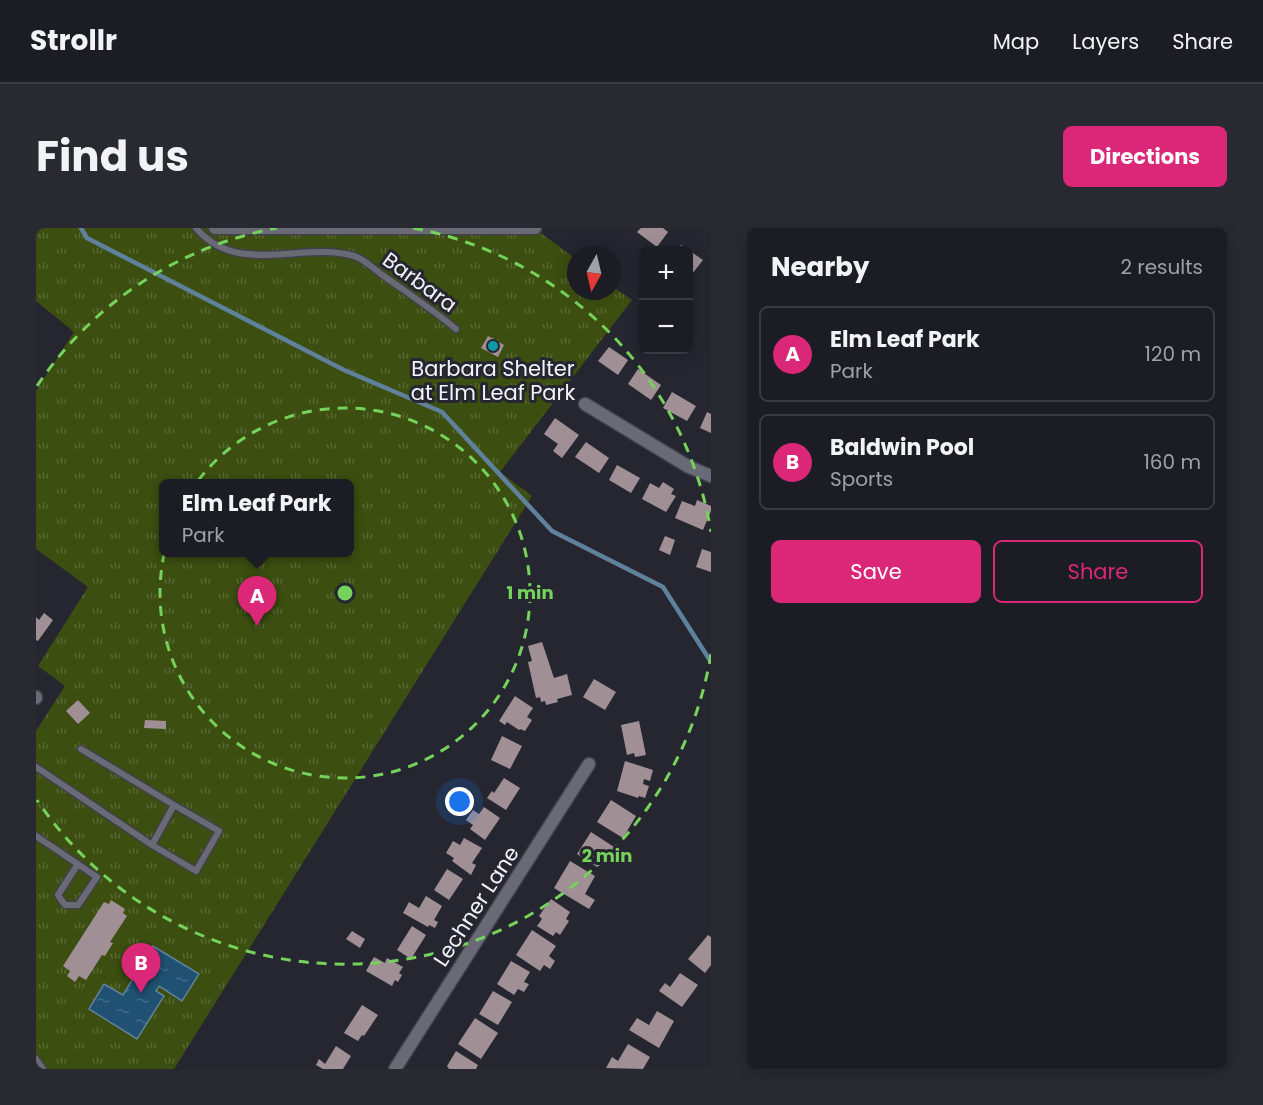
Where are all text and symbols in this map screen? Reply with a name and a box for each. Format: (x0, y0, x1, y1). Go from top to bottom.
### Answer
text: Strollr (30, 21, 117, 60)
text: Map (993, 27, 1039, 56)
text: Layers (1072, 27, 1139, 56)
text: Share (1172, 27, 1233, 56)
button: Directions (1063, 126, 1227, 187)
text: Find us (36, 127, 189, 186)
street label: Barbara (377, 245, 463, 319)
north arrow (567, 246, 621, 300)
map controls (639, 246, 693, 354)
button: + (639, 246, 693, 300)
text: Nearby (771, 249, 869, 285)
text: 2 results (1120, 253, 1203, 281)
button: − (639, 300, 693, 354)
text: Elm Leaf Park (830, 324, 980, 355)
marker: Barbara Shelter at Elm Leaf Park (486, 339, 500, 353)
text: A (785, 340, 800, 368)
text: 120 m (1145, 340, 1201, 368)
place label: Barbara Shelter at Elm Leaf Park (411, 354, 575, 407)
text: Park (830, 357, 873, 385)
text: Baldwin Pool (830, 432, 974, 463)
text: B (786, 448, 799, 476)
text: 160 m (1143, 448, 1201, 476)
text: Sports (830, 465, 893, 493)
popup (159, 479, 354, 557)
text: Elm Leaf Park (182, 488, 331, 519)
text: Park (182, 521, 225, 549)
button: Save (771, 540, 981, 603)
button: Share (993, 540, 1203, 603)
pin: A (238, 576, 276, 626)
text: 1 min (506, 580, 554, 605)
centre of rings (335, 583, 355, 603)
your location (445, 787, 474, 816)
street label: Lechner Lane (426, 840, 526, 972)
text: 2 min (582, 843, 632, 868)
pin: B (122, 944, 160, 993)

